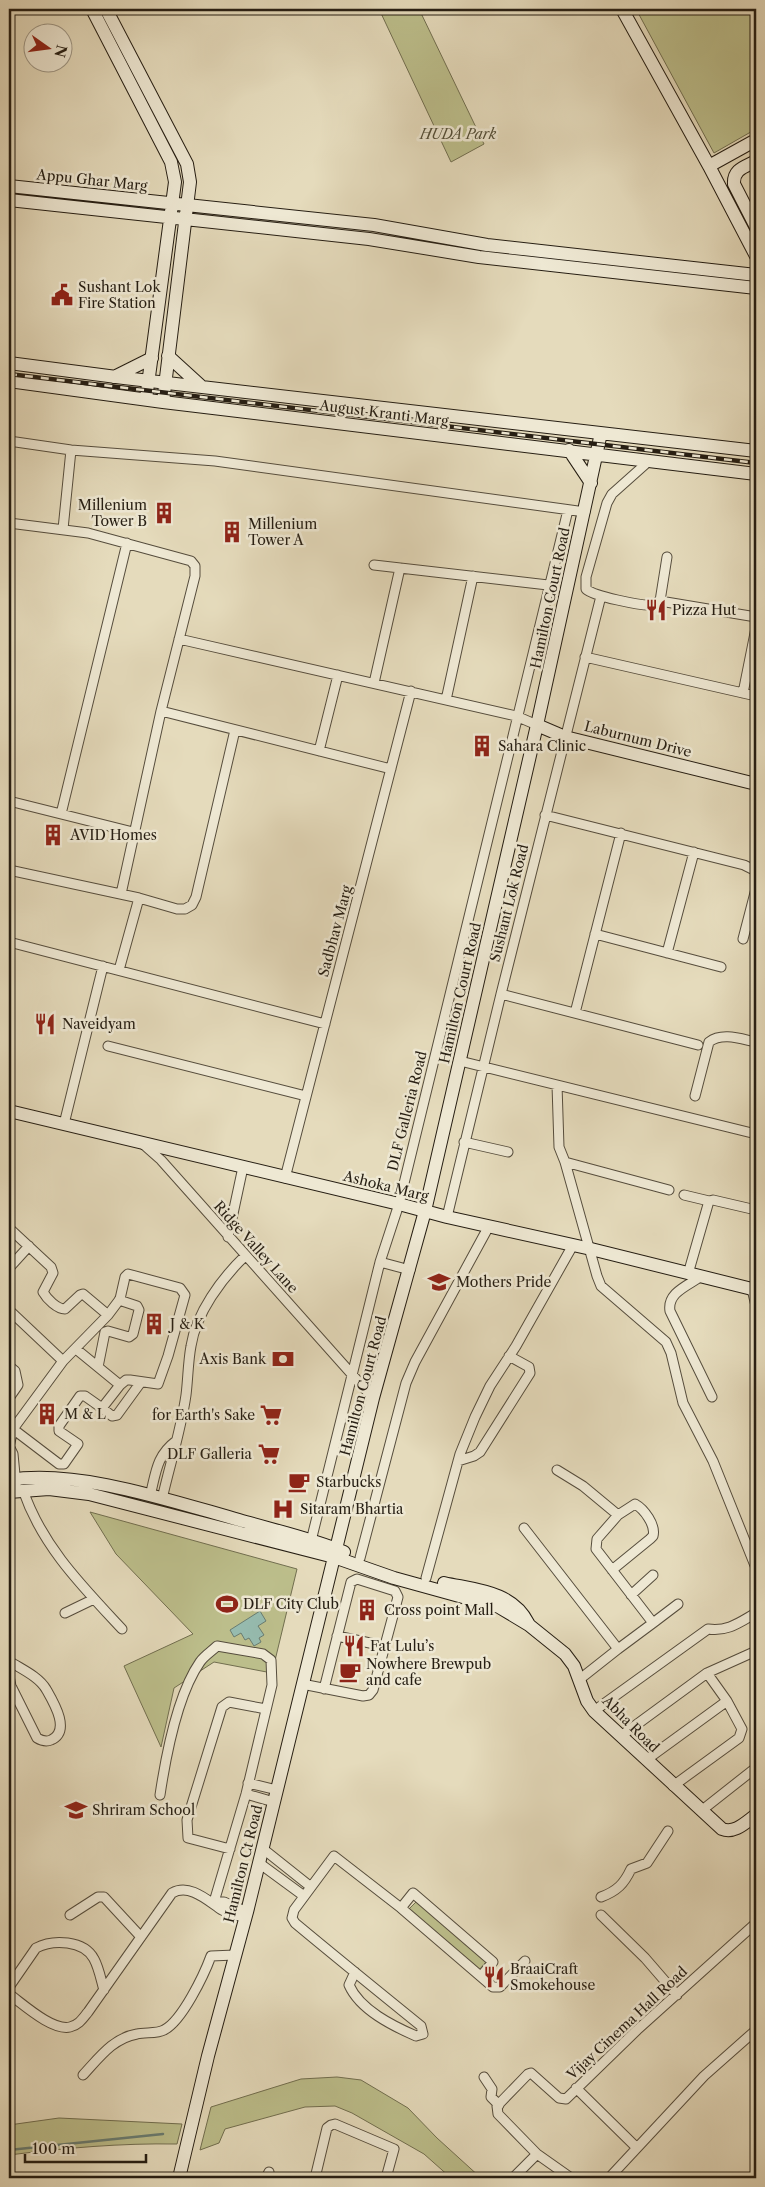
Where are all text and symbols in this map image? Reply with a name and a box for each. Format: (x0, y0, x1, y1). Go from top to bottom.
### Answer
north arrow (22, 22, 72, 72)
text: N (50, 43, 71, 59)
park label: HUDA Park (419, 125, 497, 143)
street label: Appu Ghar Marg (35, 165, 149, 195)
place label: Sushant Lok Fire Station (78, 278, 161, 312)
public building icon: Sushant Lok Fire Station (49, 282, 75, 308)
street label: August Kranti Marg (317, 396, 450, 430)
place label: Millenium Tower B (78, 496, 147, 530)
building icon: Millenium Tower B (151, 500, 177, 526)
place label: Millenium Tower A (248, 515, 317, 549)
building icon: Millenium Tower A (219, 519, 245, 545)
street label: Hamilton Court Road (526, 525, 574, 670)
restaurant icon: Pizza Hut (643, 597, 669, 623)
place label: Pizza Hut (672, 601, 736, 619)
street label: Laburnum Drive (582, 717, 694, 761)
building icon: Sahara Clinic (469, 733, 495, 759)
place label: Sahara Clinic (498, 737, 586, 755)
building icon: AVID Homes (40, 822, 66, 848)
place label: AVID Homes (69, 826, 157, 844)
street label: Sushant Lok Road (486, 842, 532, 964)
street label: Sadbhav Marg (314, 883, 356, 979)
street label: Hamilton Court Road (435, 920, 485, 1065)
restaurant icon: Naveidyam (32, 1011, 58, 1037)
place label: Naveidyam (62, 1015, 136, 1033)
street label: DLF Galleria Road (383, 1049, 431, 1173)
street label: Ashoka Marg (341, 1166, 431, 1205)
street label: Ridge Valley Lane (210, 1197, 302, 1297)
school or university icon: Mothers Pride (426, 1269, 452, 1295)
place label: Mothers Pride (456, 1273, 552, 1291)
building icon: J & K (141, 1311, 167, 1337)
street label: Hamilton Court Road (336, 1314, 390, 1458)
place label: J & K (168, 1315, 206, 1333)
bank icon: Axis Bank (270, 1346, 296, 1372)
place label: Axis Bank (198, 1350, 267, 1368)
building icon: M & L (34, 1401, 60, 1427)
supermarket icon: for Earth's Sake (258, 1402, 284, 1428)
place label: M & L (64, 1405, 106, 1423)
place label: for Earth's Sake (152, 1406, 255, 1424)
supermarket icon: DLF Galleria (256, 1441, 282, 1467)
place label: DLF Galleria (167, 1445, 253, 1463)
cafe icon: Starbucks (286, 1469, 312, 1495)
place label: Starbucks (316, 1473, 381, 1491)
hospital icon: Sitaram Bhartia (270, 1496, 296, 1522)
place label: Sitaram Bhartia (300, 1500, 404, 1518)
sports icon: DLF City Club (214, 1591, 240, 1617)
place label: DLF City Club (243, 1595, 339, 1613)
building icon: Cross point Mall (354, 1597, 380, 1623)
place label: Cross point Mall (384, 1601, 494, 1619)
restaurant icon: Fat Lulu’s (341, 1633, 367, 1659)
place label: Fat Lulu’s (370, 1637, 434, 1655)
place label: Nowhere Brewpub and cafe (366, 1655, 491, 1689)
cafe icon: Nowhere Brewpub and cafe (337, 1659, 363, 1685)
street label: Abha Road (598, 1691, 664, 1757)
school or university icon: Shriram School (63, 1797, 89, 1823)
place label: Shriram School (92, 1801, 195, 1819)
street label: Hamilton Ct Road (220, 1803, 266, 1925)
place label: BraaiCraft Smokehouse (510, 1960, 595, 1994)
street label: Vijay Cinema Hall Road (562, 1962, 691, 2084)
restaurant icon: BraaiCraft Smokehouse (481, 1964, 507, 1990)
scale bar (25, 2132, 146, 2164)
text: 100 m (32, 2139, 75, 2158)

